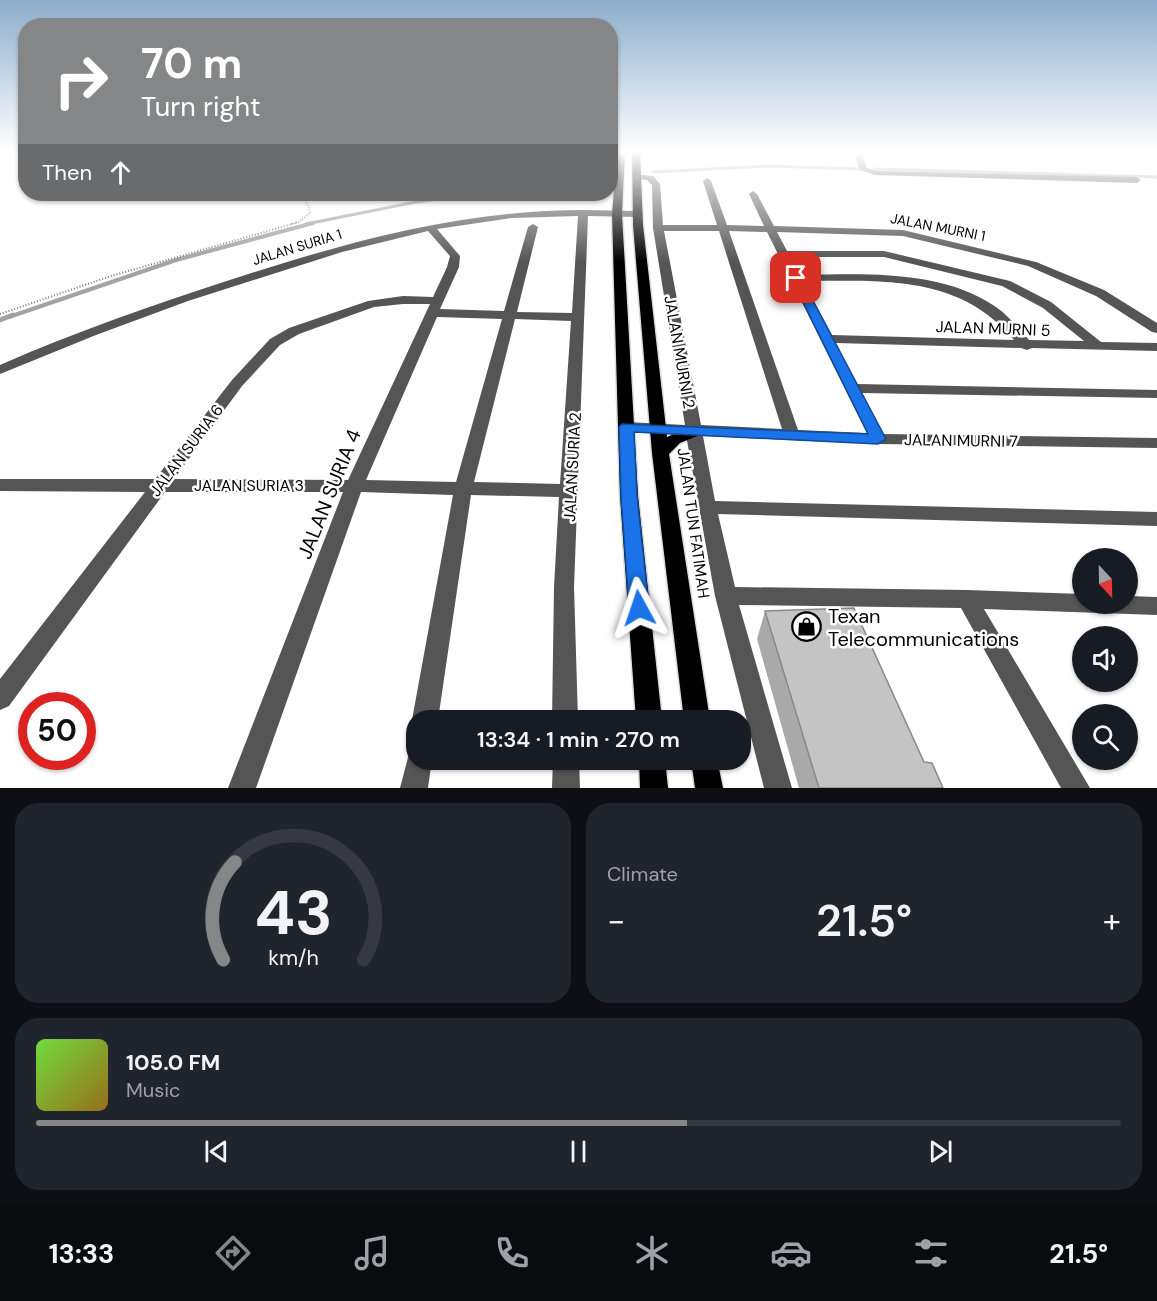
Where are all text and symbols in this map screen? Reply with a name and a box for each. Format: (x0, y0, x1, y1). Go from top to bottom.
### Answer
text: 70 m (141, 36, 242, 91)
icon: right (42, 42, 120, 120)
text: Turn right (141, 89, 261, 124)
icon: ahead (104, 156, 137, 189)
text: Then (42, 158, 92, 187)
street label: JALAN MURNI 1 (889, 209, 987, 245)
street label: JALAN SURIA 1 (250, 225, 344, 269)
pin (770, 252, 821, 303)
icon: arrive (779, 261, 812, 294)
street label: JALAN MURNI 2 (659, 294, 700, 410)
street label: JALAN MURNI 5 (935, 316, 1051, 341)
street label: JALAN SURIA 6 (145, 400, 228, 501)
street label: JALAN SURIA 2 (559, 412, 586, 522)
street label: JALAN SURIA 4 (291, 425, 367, 563)
street label: JALAN MURNI 7 (904, 429, 1018, 452)
street label: JALAN TUN FATIMAH (673, 446, 714, 600)
street label: JALAN SURIA 3 (194, 475, 304, 496)
north arrow (1072, 548, 1138, 614)
map controls (1072, 548, 1138, 770)
position arrow (607, 576, 671, 640)
place label: Texan Telecommunications (828, 603, 1019, 652)
shop icon: Texan Telecommunications (791, 611, 823, 643)
button: sound (1072, 626, 1138, 692)
speed limit sign: 50 (18, 692, 96, 770)
button: search (1072, 704, 1138, 770)
text: 13:34 · 1 min · 270 m (477, 725, 680, 754)
text: Climate (607, 861, 678, 887)
text: 43 (254, 872, 332, 953)
text: 21.5° (816, 891, 912, 950)
text: − (607, 899, 625, 942)
text: + (1103, 899, 1121, 942)
text: km/h (268, 944, 318, 972)
text: 105.0 FM (126, 1048, 220, 1077)
text: Music (126, 1077, 181, 1103)
icon: previous (200, 1135, 233, 1168)
icon: pause (562, 1135, 595, 1168)
icon: next (924, 1135, 957, 1168)
icon: directions (212, 1232, 254, 1274)
icon: music (351, 1232, 393, 1274)
icon: phone (491, 1232, 533, 1274)
icon: climate (631, 1232, 673, 1274)
icon: car (770, 1232, 812, 1274)
icon: filters (910, 1232, 952, 1274)
text: 13:33 (49, 1236, 114, 1271)
text: 21.5° (1049, 1236, 1108, 1271)

